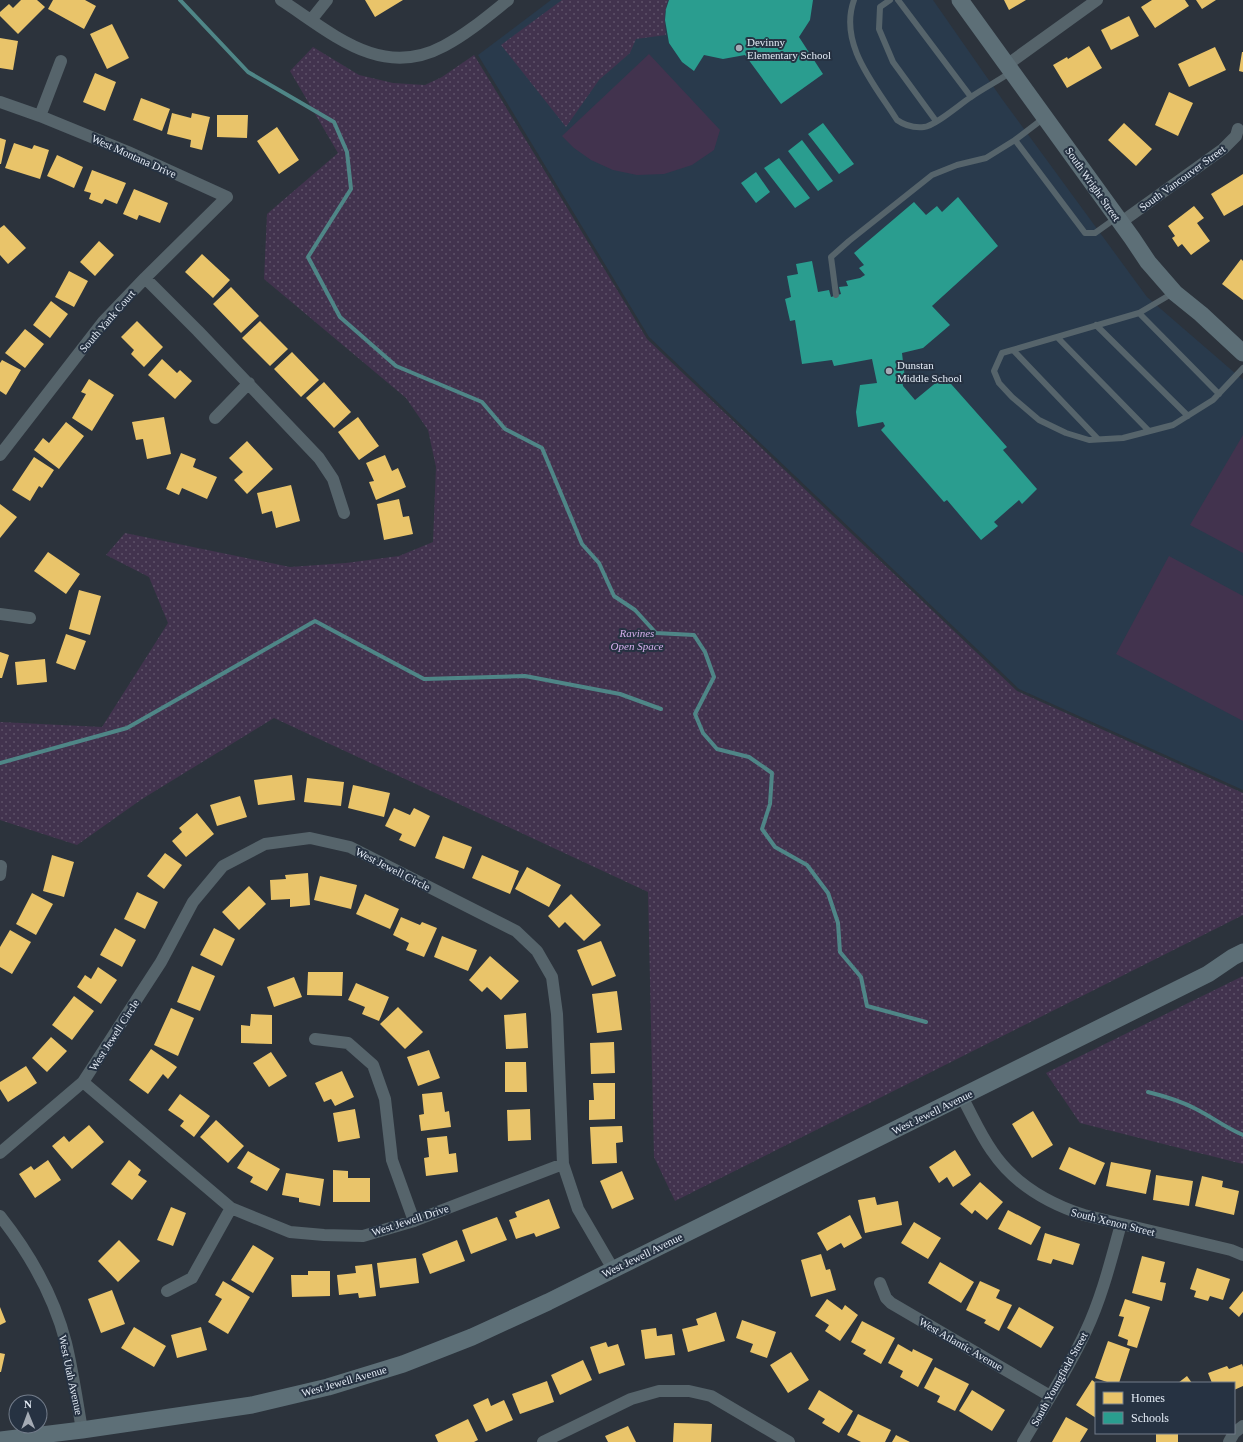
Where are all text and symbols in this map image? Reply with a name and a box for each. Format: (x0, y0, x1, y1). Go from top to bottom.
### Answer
place label: Devinny Elementary School (747, 36, 831, 61)
marker: Devinny Elementary School (734, 43, 744, 53)
street label: West Montana Drive (90, 132, 178, 180)
street label: South Vancouver Street (1137, 143, 1227, 213)
street label: South Wright Street (1063, 145, 1123, 223)
street label: South Yank Court (77, 287, 137, 355)
place label: Dunstan Middle School (897, 359, 962, 384)
marker: Dunstan Middle School (884, 366, 894, 376)
park label: Ravines Open Space (611, 627, 664, 652)
street label: West Jewell Circle (354, 845, 432, 893)
street label: West Jewell Circle (87, 997, 141, 1073)
street label: West Jewell Avenue (890, 1087, 974, 1137)
street label: West Jewell Drive (370, 1202, 450, 1238)
street label: South Xenon Street (1070, 1206, 1156, 1238)
street label: West Jewell Avenue (600, 1230, 684, 1280)
street label: West Atlantic Avenue (917, 1315, 1005, 1373)
street label: South Youngfield Street (1028, 1330, 1090, 1428)
street label: West Utah Avenue (57, 1334, 85, 1416)
street label: West Jewell Avenue (300, 1363, 388, 1399)
legend (1095, 1382, 1235, 1434)
text: Homes (1131, 1391, 1165, 1405)
north arrow (8, 1394, 48, 1434)
text: N (24, 1398, 32, 1410)
text: Schools (1131, 1411, 1169, 1425)

